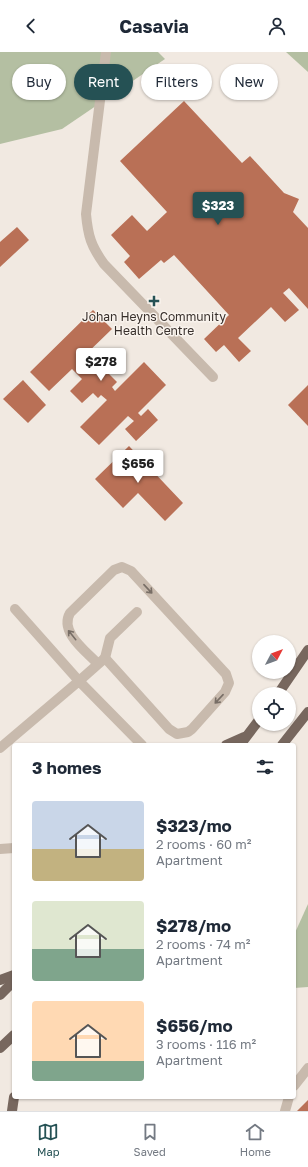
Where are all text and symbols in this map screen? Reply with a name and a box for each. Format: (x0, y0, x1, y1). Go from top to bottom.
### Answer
icon: back (20, 15, 42, 37)
text: Casavia (119, 15, 189, 37)
icon: person (266, 15, 288, 37)
chip: Buy (12, 64, 66, 100)
chip: Rent (74, 64, 133, 100)
chip: Filters (141, 64, 212, 100)
chip: New (220, 64, 278, 100)
pin: $323 (194, 192, 242, 226)
text: $323 (202, 197, 234, 213)
marker: Johan Heyns Community Health Centre (148, 295, 160, 307)
place label: Johan Heyns Community Health Centre (82, 309, 226, 338)
pin: $278 (77, 348, 125, 382)
text: $278 (85, 353, 117, 369)
pin: $656 (114, 450, 162, 484)
text: $656 (121, 455, 155, 471)
one-way arrow (143, 584, 152, 594)
one-way arrow (68, 630, 77, 641)
north arrow (252, 635, 296, 679)
map controls (252, 635, 296, 731)
button: locate (252, 687, 296, 731)
one-way arrow (215, 694, 224, 704)
icon: filters (254, 756, 276, 778)
text: 3 homes (32, 757, 102, 778)
text: $323/mo (156, 815, 232, 836)
icon: home (64, 817, 112, 865)
text: 2 rooms · 60 m² (156, 836, 252, 852)
text: Apartment (156, 852, 223, 868)
text: $278/mo (156, 915, 231, 936)
icon: home (64, 917, 112, 965)
text: 2 rooms · 74 m² (156, 936, 250, 952)
text: Apartment (156, 952, 223, 968)
text: $656/mo (156, 1015, 233, 1036)
icon: home (64, 1017, 112, 1065)
text: 3 rooms · 116 m² (156, 1036, 256, 1052)
text: Apartment (156, 1052, 223, 1068)
tab: Map (37, 1121, 60, 1158)
tab: Saved (134, 1121, 166, 1158)
tab: Home (240, 1121, 271, 1158)

